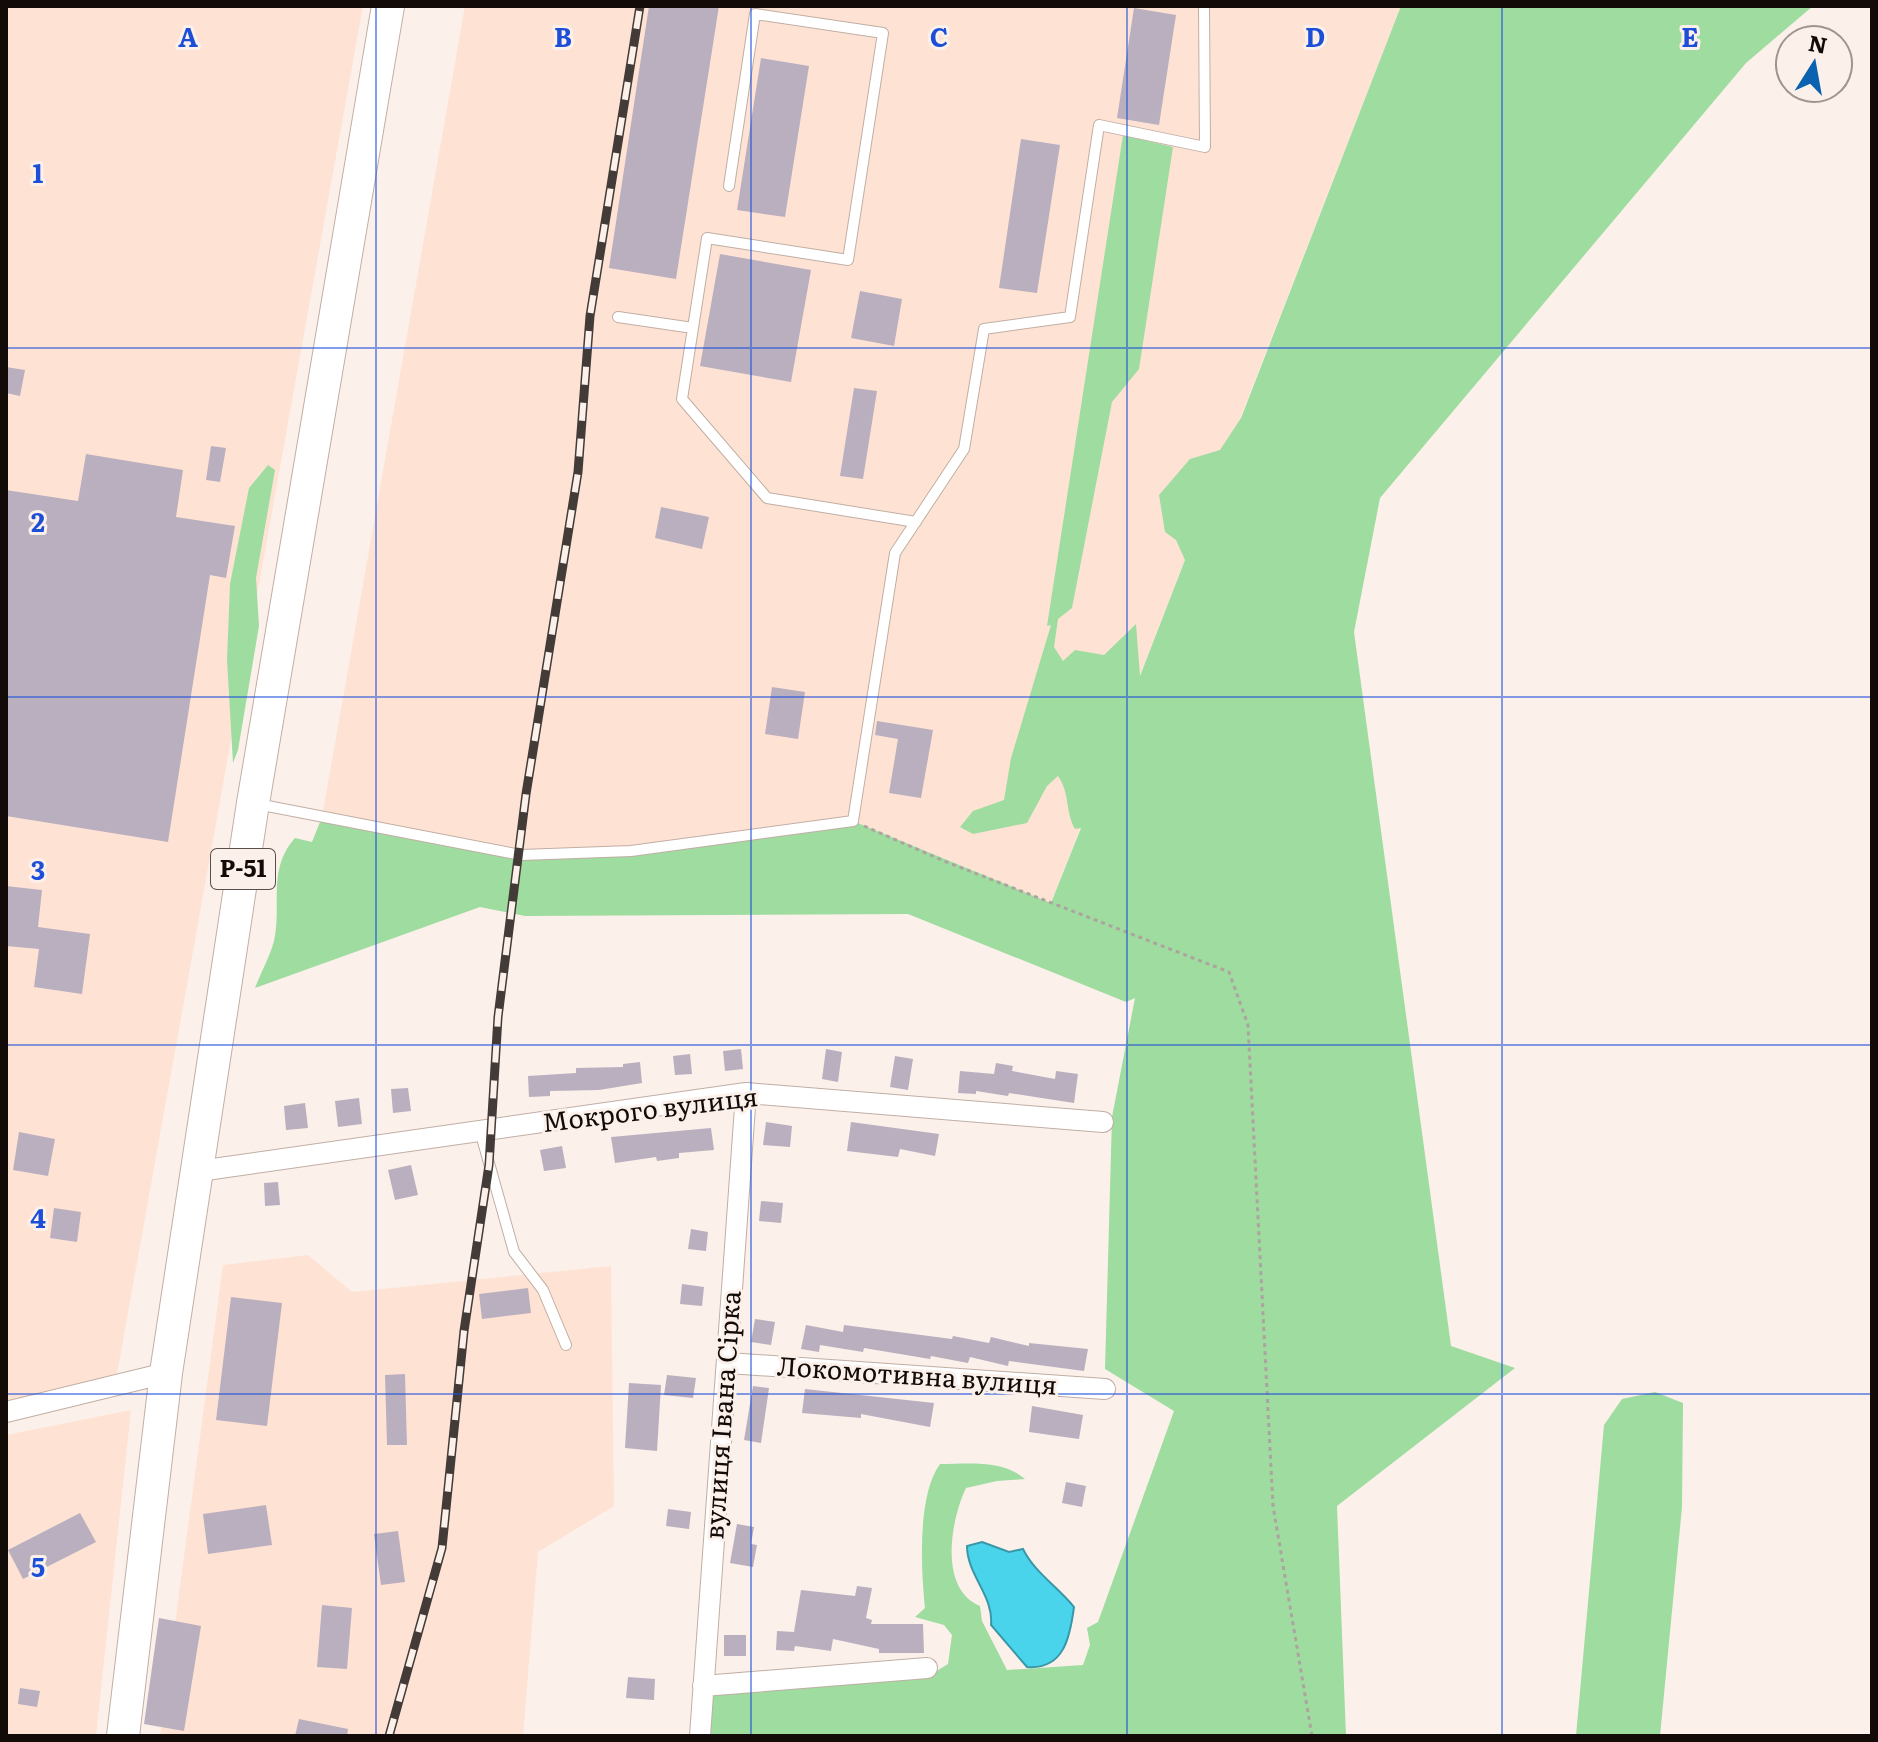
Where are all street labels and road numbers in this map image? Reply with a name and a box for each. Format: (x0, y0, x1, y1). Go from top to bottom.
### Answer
road number: Р-51 (211, 849, 275, 889)
street label: Мокрого вулиця (540, 1075, 760, 1140)
street label: вулиця Івана Сірка (692, 1289, 749, 1541)
street label: Локомотивна вулиця (776, 1344, 1058, 1403)

